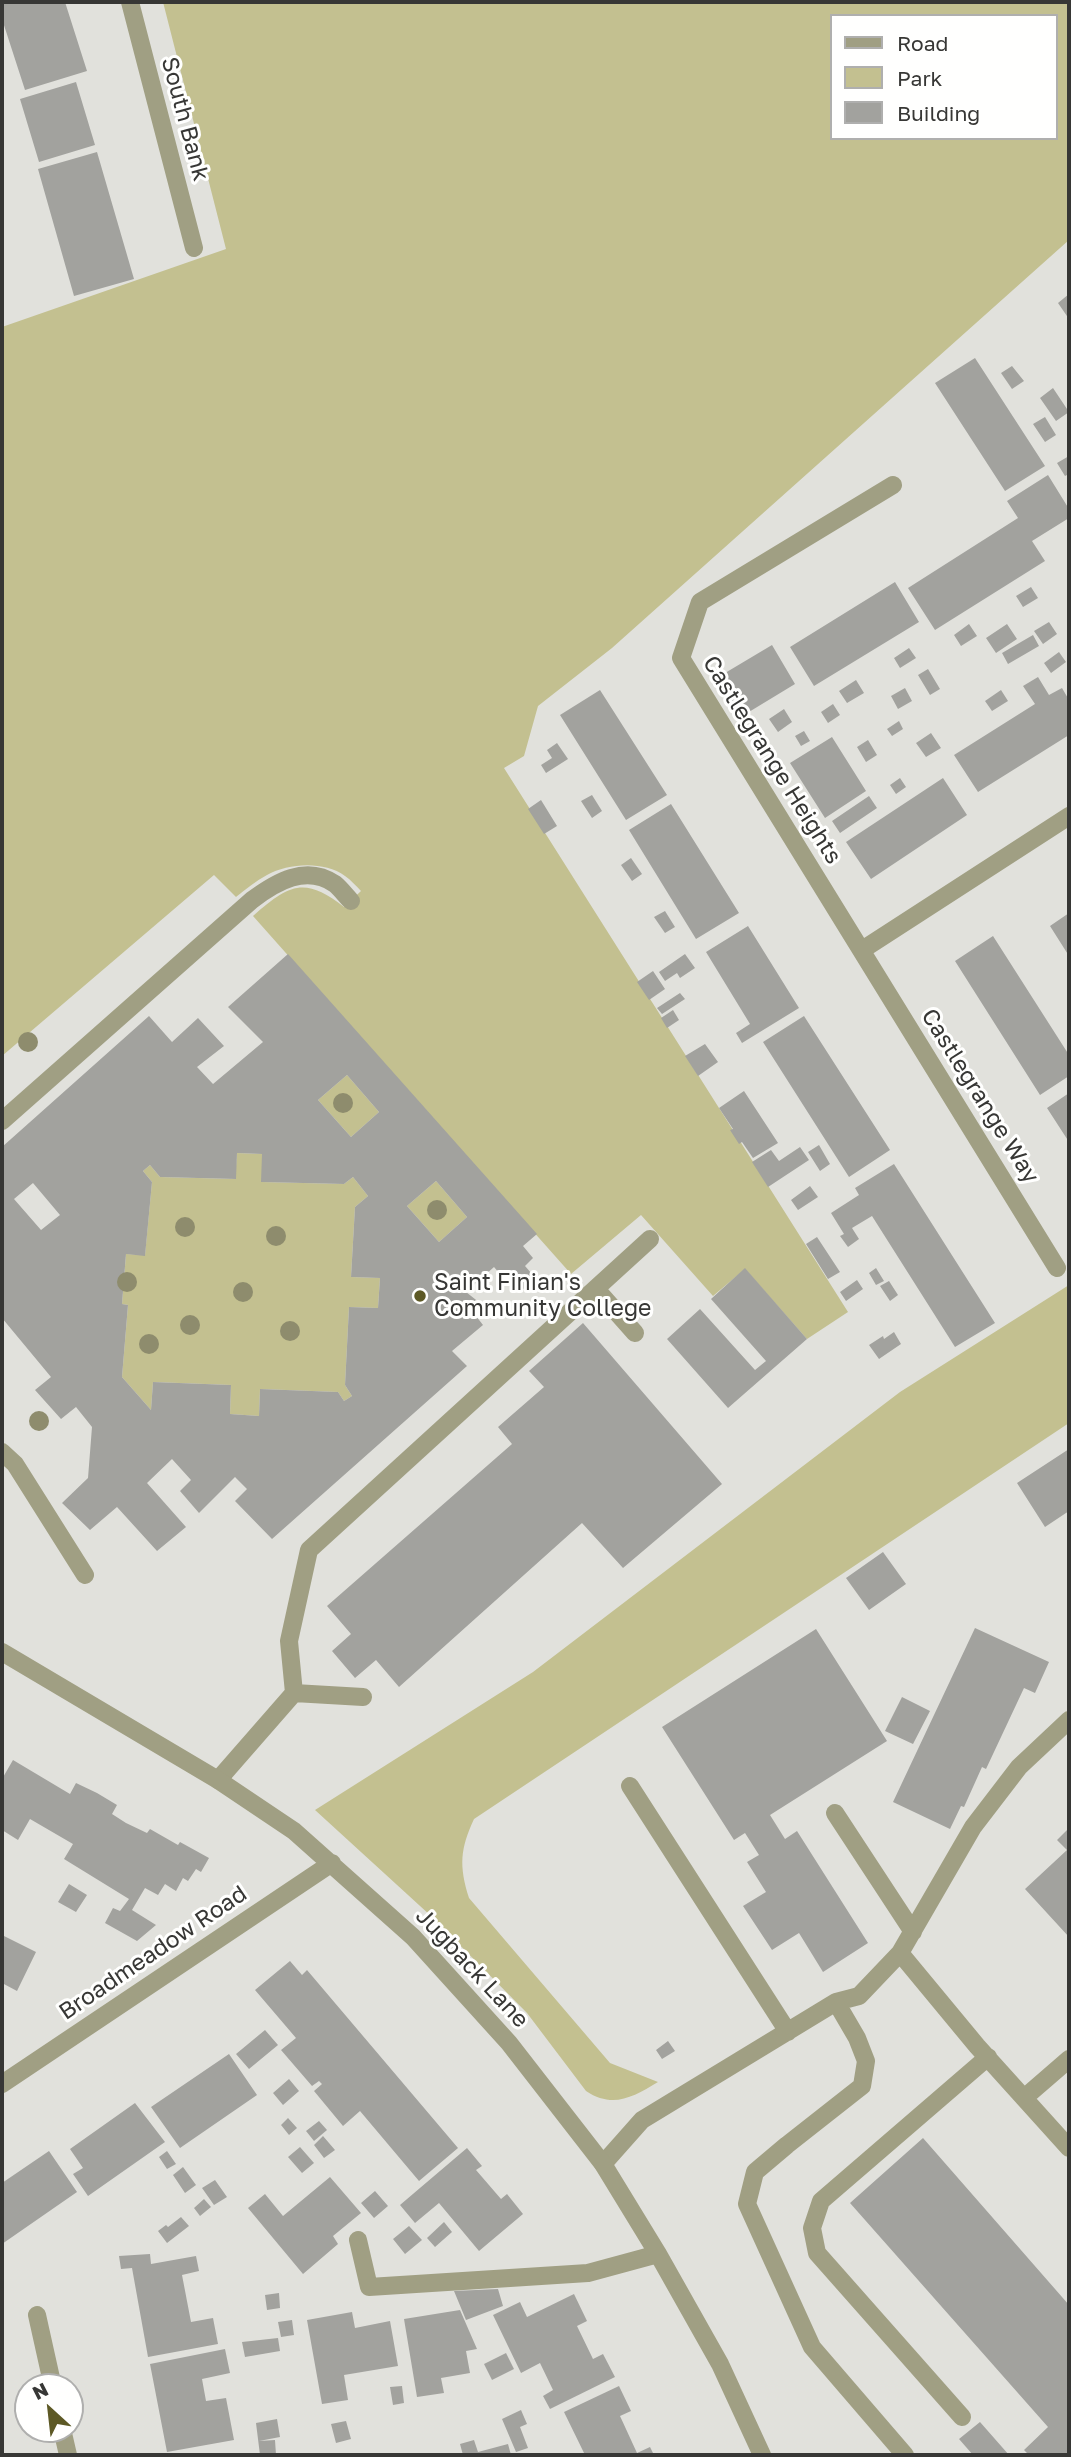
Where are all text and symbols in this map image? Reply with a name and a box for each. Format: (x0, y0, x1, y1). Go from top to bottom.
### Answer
legend (830, 14, 1057, 140)
text: Road (897, 30, 948, 56)
street label: South Bank (155, 54, 215, 184)
text: Park (897, 65, 942, 91)
text: Building (897, 100, 980, 126)
street label: Castlegrange Heights (697, 651, 847, 869)
street label: Castlegrange Way (915, 1004, 1045, 1188)
place label: Saint Finian's Community College (434, 1269, 651, 1323)
marker: Saint Finian's Community College (412, 1288, 428, 1304)
street label: Broadmeadow Road (54, 1880, 252, 2026)
street label: Jugback Lane (410, 1903, 534, 2033)
north arrow (14, 2373, 84, 2443)
text: N (28, 2377, 52, 2404)

